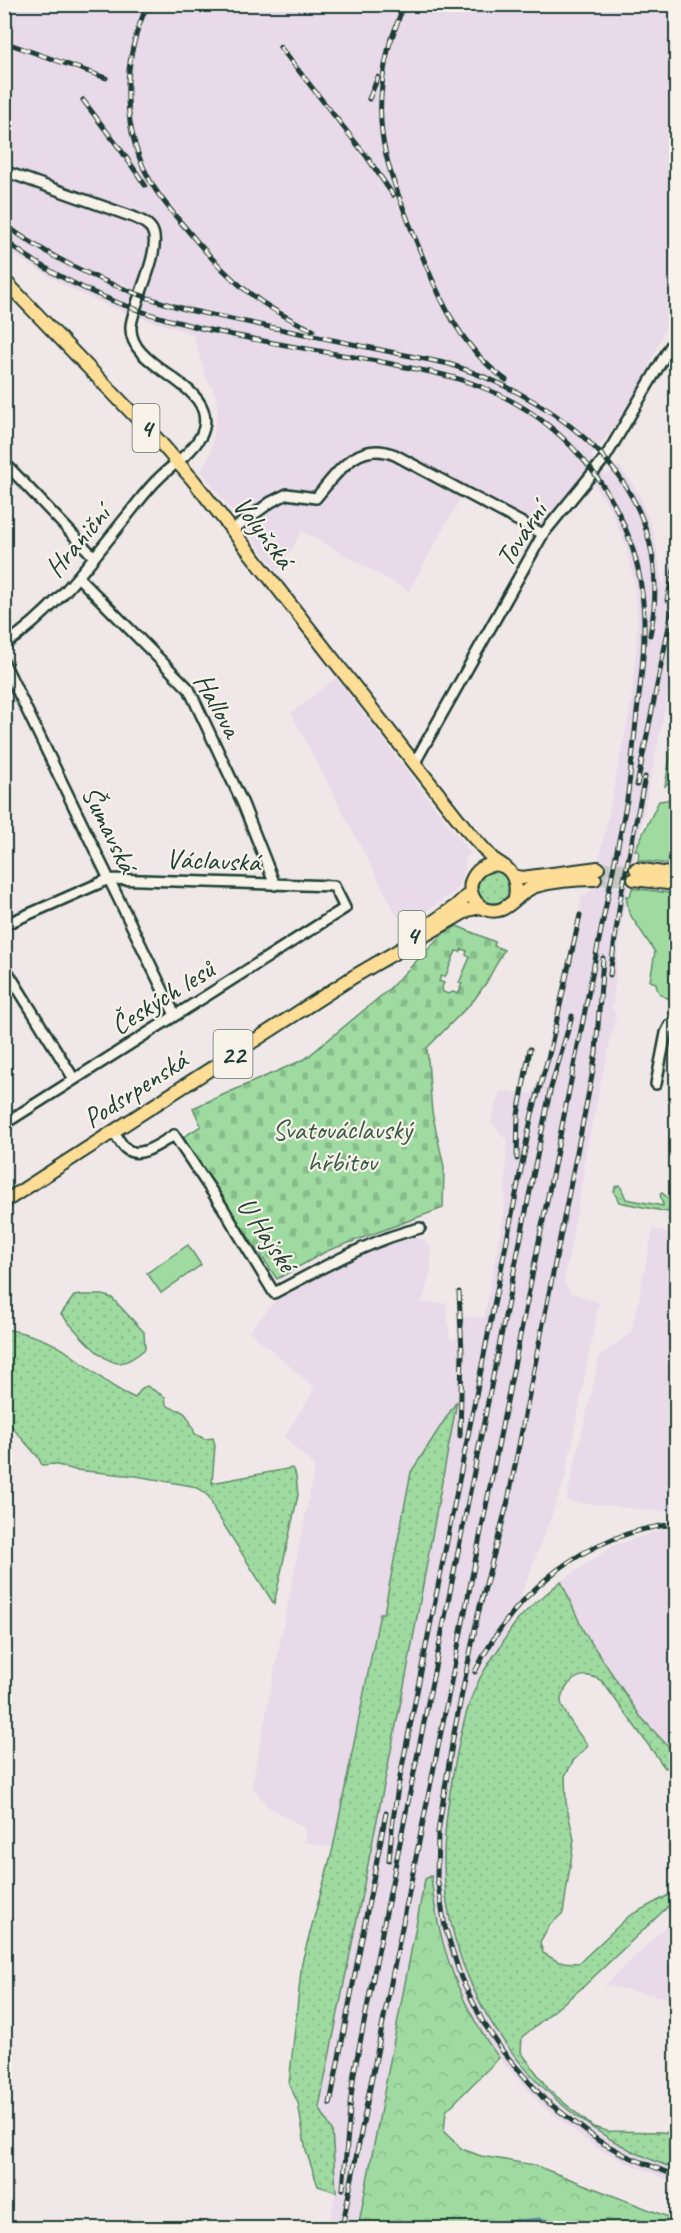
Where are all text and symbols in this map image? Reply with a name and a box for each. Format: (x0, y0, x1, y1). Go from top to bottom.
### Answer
road number: 4 (132, 404, 160, 452)
street label: Volyňská (225, 489, 304, 577)
street label: Tovární (487, 490, 558, 573)
street label: Hraniční (37, 493, 121, 584)
street label: Hallova (186, 667, 251, 745)
street label: Šumavská (74, 780, 147, 881)
street label: Václavská (165, 841, 263, 879)
road number: 4 (398, 911, 426, 959)
street label: Českých lesů (104, 951, 221, 1042)
road number: 22 (214, 1030, 252, 1078)
street label: Podsrpenská (76, 1041, 196, 1136)
park label: Svatováclavský hřbitov (272, 1112, 415, 1179)
street label: U Hajské (229, 1190, 307, 1281)

